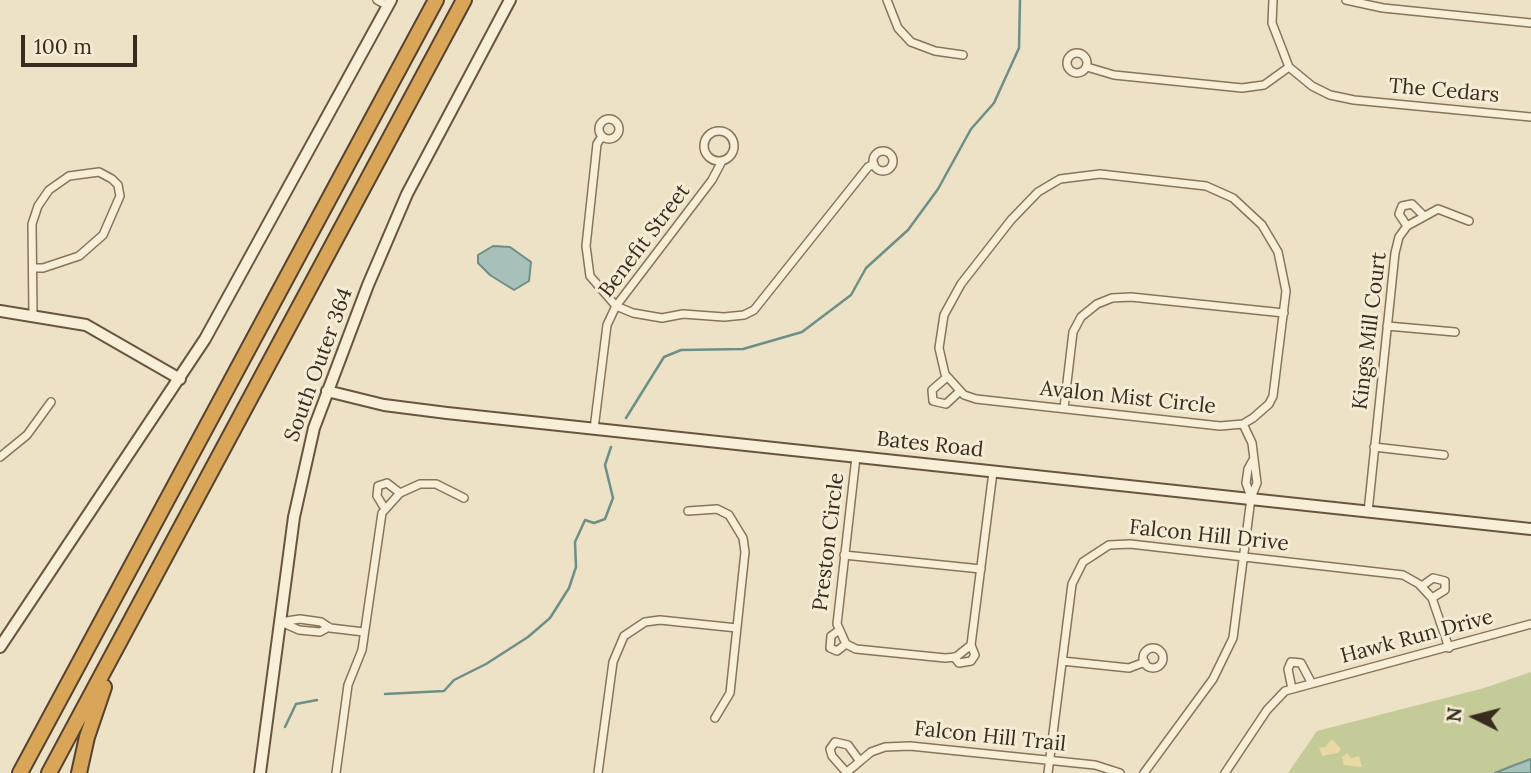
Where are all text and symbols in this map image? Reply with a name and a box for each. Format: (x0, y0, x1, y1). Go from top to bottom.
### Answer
scale bar (24, 21, 140, 65)
text: 100 m (34, 33, 92, 60)
street label: The Cedars (1388, 74, 1500, 108)
street label: Benefit Street (594, 179, 696, 303)
street label: Kings Mill Court (1348, 251, 1392, 411)
street label: South Outer 364 (280, 285, 358, 445)
street label: Avalon Mist Circle (1039, 376, 1217, 420)
street label: Bates Road (875, 427, 985, 463)
street label: Preston Circle (808, 471, 850, 613)
street label: Falcon Hill Drive (1128, 515, 1290, 557)
street label: Hawk Run Drive (1338, 605, 1496, 669)
north arrow (1440, 682, 1510, 752)
text: N (1441, 706, 1467, 723)
street label: Falcon Hill Trail (913, 717, 1067, 757)

